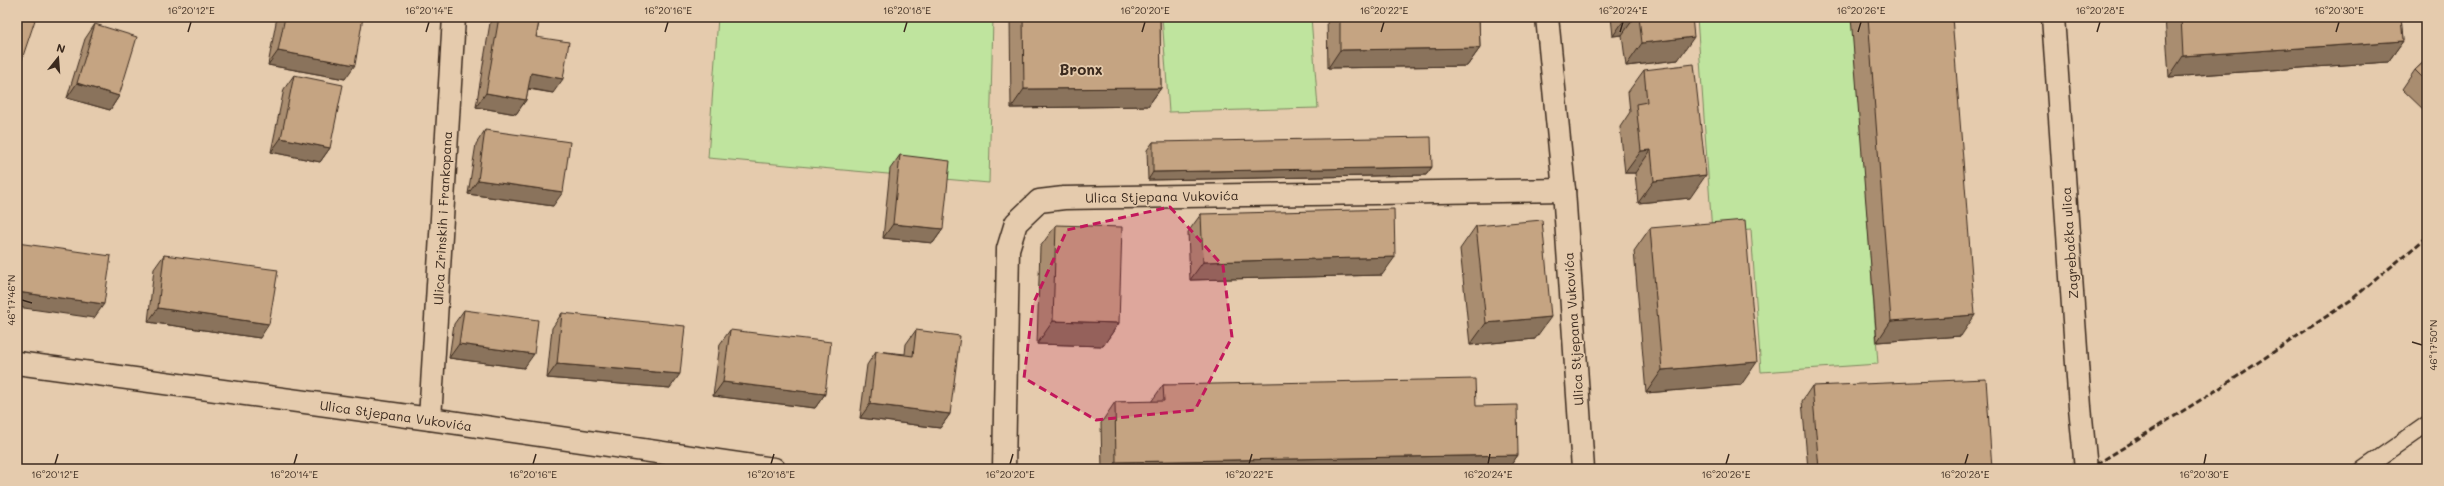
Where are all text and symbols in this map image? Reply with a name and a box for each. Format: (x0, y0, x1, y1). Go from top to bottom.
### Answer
text: 16°20'12"E (167, 3, 215, 17)
text: 16°20'14"E (405, 3, 453, 17)
text: 16°20'16"E (644, 3, 692, 17)
text: 16°20'18"E (883, 3, 931, 17)
text: 16°20'20"E (1120, 3, 1170, 17)
text: 16°20'22"E (1360, 3, 1409, 17)
text: 16°20'24"E (1598, 3, 1648, 17)
text: 16°20'26"E (1836, 3, 1886, 17)
text: 16°20'28"E (2075, 3, 2125, 17)
text: 16°20'30"E (2314, 3, 2364, 17)
north arrow (38, 38, 78, 78)
text: N (55, 40, 67, 56)
district label: Bronx (1059, 59, 1103, 79)
street label: Ulica Zrinskih i Frankopana (429, 131, 455, 305)
street label: Ulica Stjepana Vukovića (1085, 186, 1239, 206)
street label: Zagrebačka ulica (2057, 186, 2081, 300)
street label: Ulica Stjepana Vukovića (1559, 252, 1587, 406)
text: 46°17'46"N (4, 275, 18, 325)
text: 46°17'50"N (2426, 320, 2440, 370)
street label: Ulica Stjepana Vukovića (319, 396, 473, 434)
text: 16°20'12"E (31, 467, 79, 481)
text: 16°20'14"E (270, 467, 318, 481)
text: 16°20'16"E (509, 467, 557, 481)
text: 16°20'18"E (747, 467, 795, 481)
text: 16°20'20"E (985, 467, 1035, 481)
text: 16°20'22"E (1225, 467, 1274, 481)
text: 16°20'24"E (1463, 467, 1513, 481)
text: 16°20'26"E (1701, 467, 1751, 481)
text: 16°20'28"E (1940, 467, 1990, 481)
text: 16°20'30"E (2179, 467, 2229, 481)

